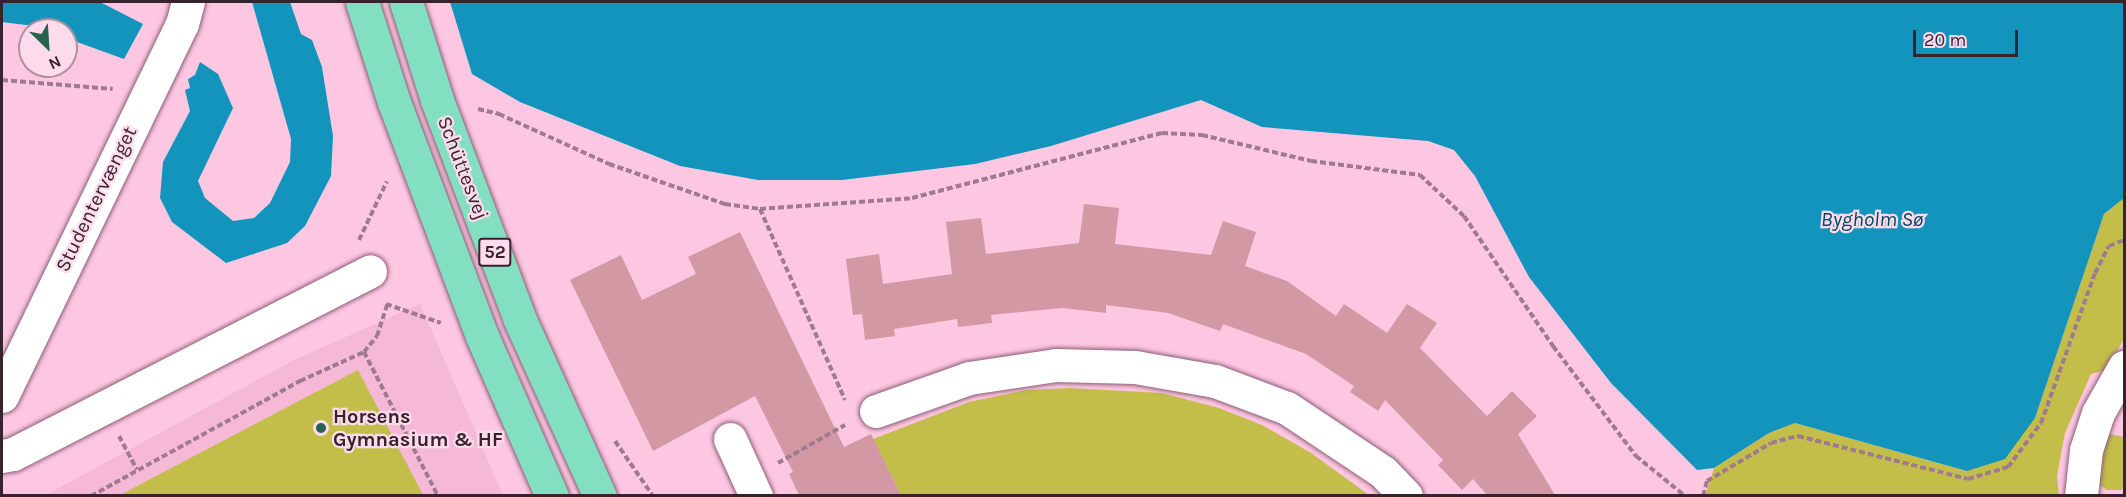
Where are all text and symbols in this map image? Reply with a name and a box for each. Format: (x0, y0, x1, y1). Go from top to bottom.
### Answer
north arrow (18, 18, 78, 78)
scale bar (1916, 18, 2021, 56)
text: 20 m (1924, 29, 1966, 51)
text: N (46, 52, 64, 74)
street label: Schüttesvej (432, 113, 494, 223)
street label: Studentervænget (50, 122, 142, 276)
water label: Bygholm Sø (1821, 206, 1923, 232)
road number: 52 (477, 237, 513, 267)
place label: Horsens Gymnasium & HF (333, 404, 503, 451)
marker: Horsens Gymnasium & HF (314, 421, 328, 435)

